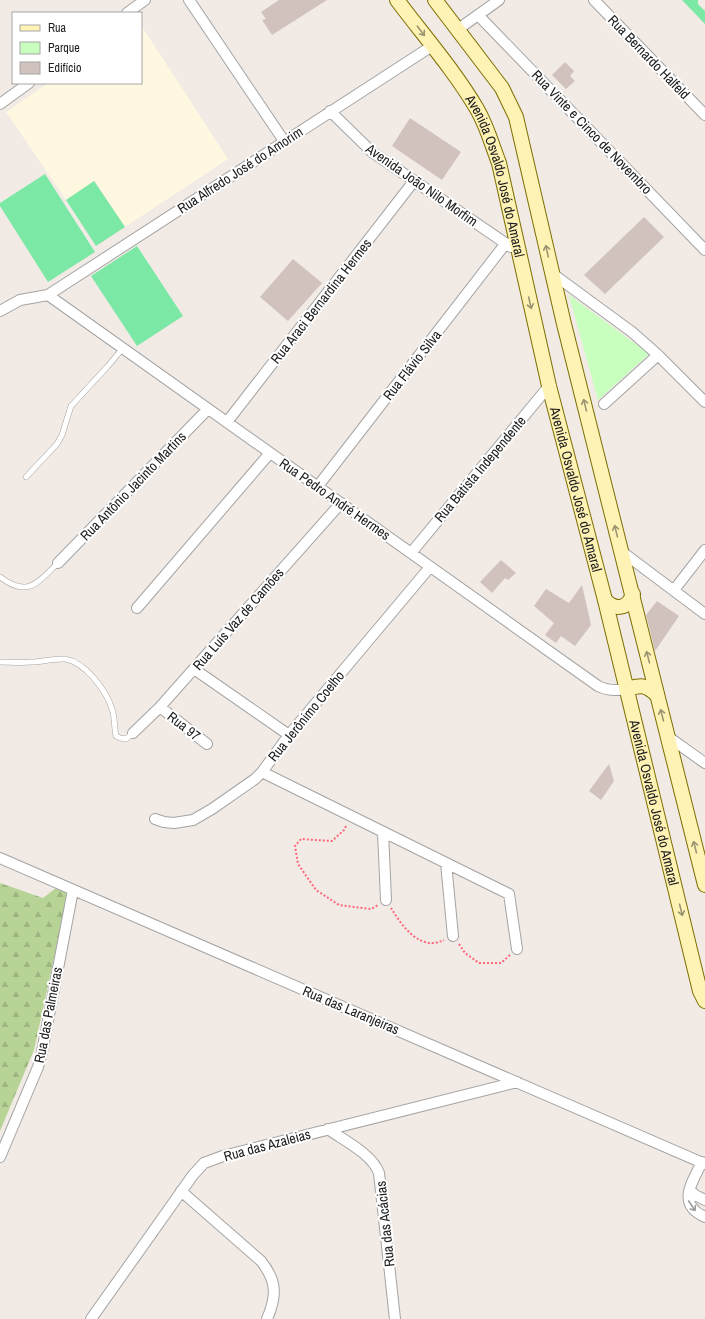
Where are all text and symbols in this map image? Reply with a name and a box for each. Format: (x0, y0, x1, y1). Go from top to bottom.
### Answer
street label: Rua Bernardo Halfeld (604, 11, 694, 103)
legend (12, 12, 142, 84)
text: Rua (48, 20, 67, 36)
one-way arrow (417, 25, 425, 36)
text: Parque (48, 40, 80, 56)
text: Edifício (48, 60, 81, 76)
street label: Rua Vinte e Cinco de Novembro (528, 66, 656, 198)
street label: Avenida Osvaldo José do Amaral (461, 90, 529, 259)
street label: Rua Alfredo José do Amorim (174, 123, 306, 217)
street label: Avenida João Nilo Morfim (362, 139, 481, 230)
street label: Rua Araci Bernardina Hermes (267, 235, 376, 367)
one-way arrow (543, 245, 551, 258)
one-way arrow (527, 296, 535, 309)
street label: Rua Flávio Silva (379, 326, 445, 404)
one-way arrow (580, 399, 588, 412)
street label: Avenida Osvaldo José do Amaral (546, 404, 606, 574)
street label: Rua Batista Independente (430, 412, 530, 526)
street label: Rua Antônio Jacinto Martins (76, 427, 190, 544)
street label: Rua Pedro André Hermes (276, 454, 394, 544)
one-way arrow (612, 525, 620, 538)
street label: Rua Luís Vaz de Camões (189, 564, 288, 674)
one-way arrow (643, 651, 651, 664)
street label: Rua Jerônimo Coelho (264, 667, 348, 765)
street label: Rua 97 (164, 708, 204, 744)
one-way arrow (658, 709, 665, 722)
street label: Avenida Osvaldo José do Amaral (625, 717, 683, 887)
one-way arrow (691, 841, 699, 854)
one-way arrow (677, 903, 685, 916)
street label: Rua das Palmeiras (30, 965, 66, 1065)
street label: Rua das Laranjeiras (300, 982, 402, 1039)
street label: Rua das Azaleias (222, 1125, 313, 1165)
street label: Rua das Acácias (372, 1180, 398, 1268)
one-way arrow (688, 1200, 696, 1211)

